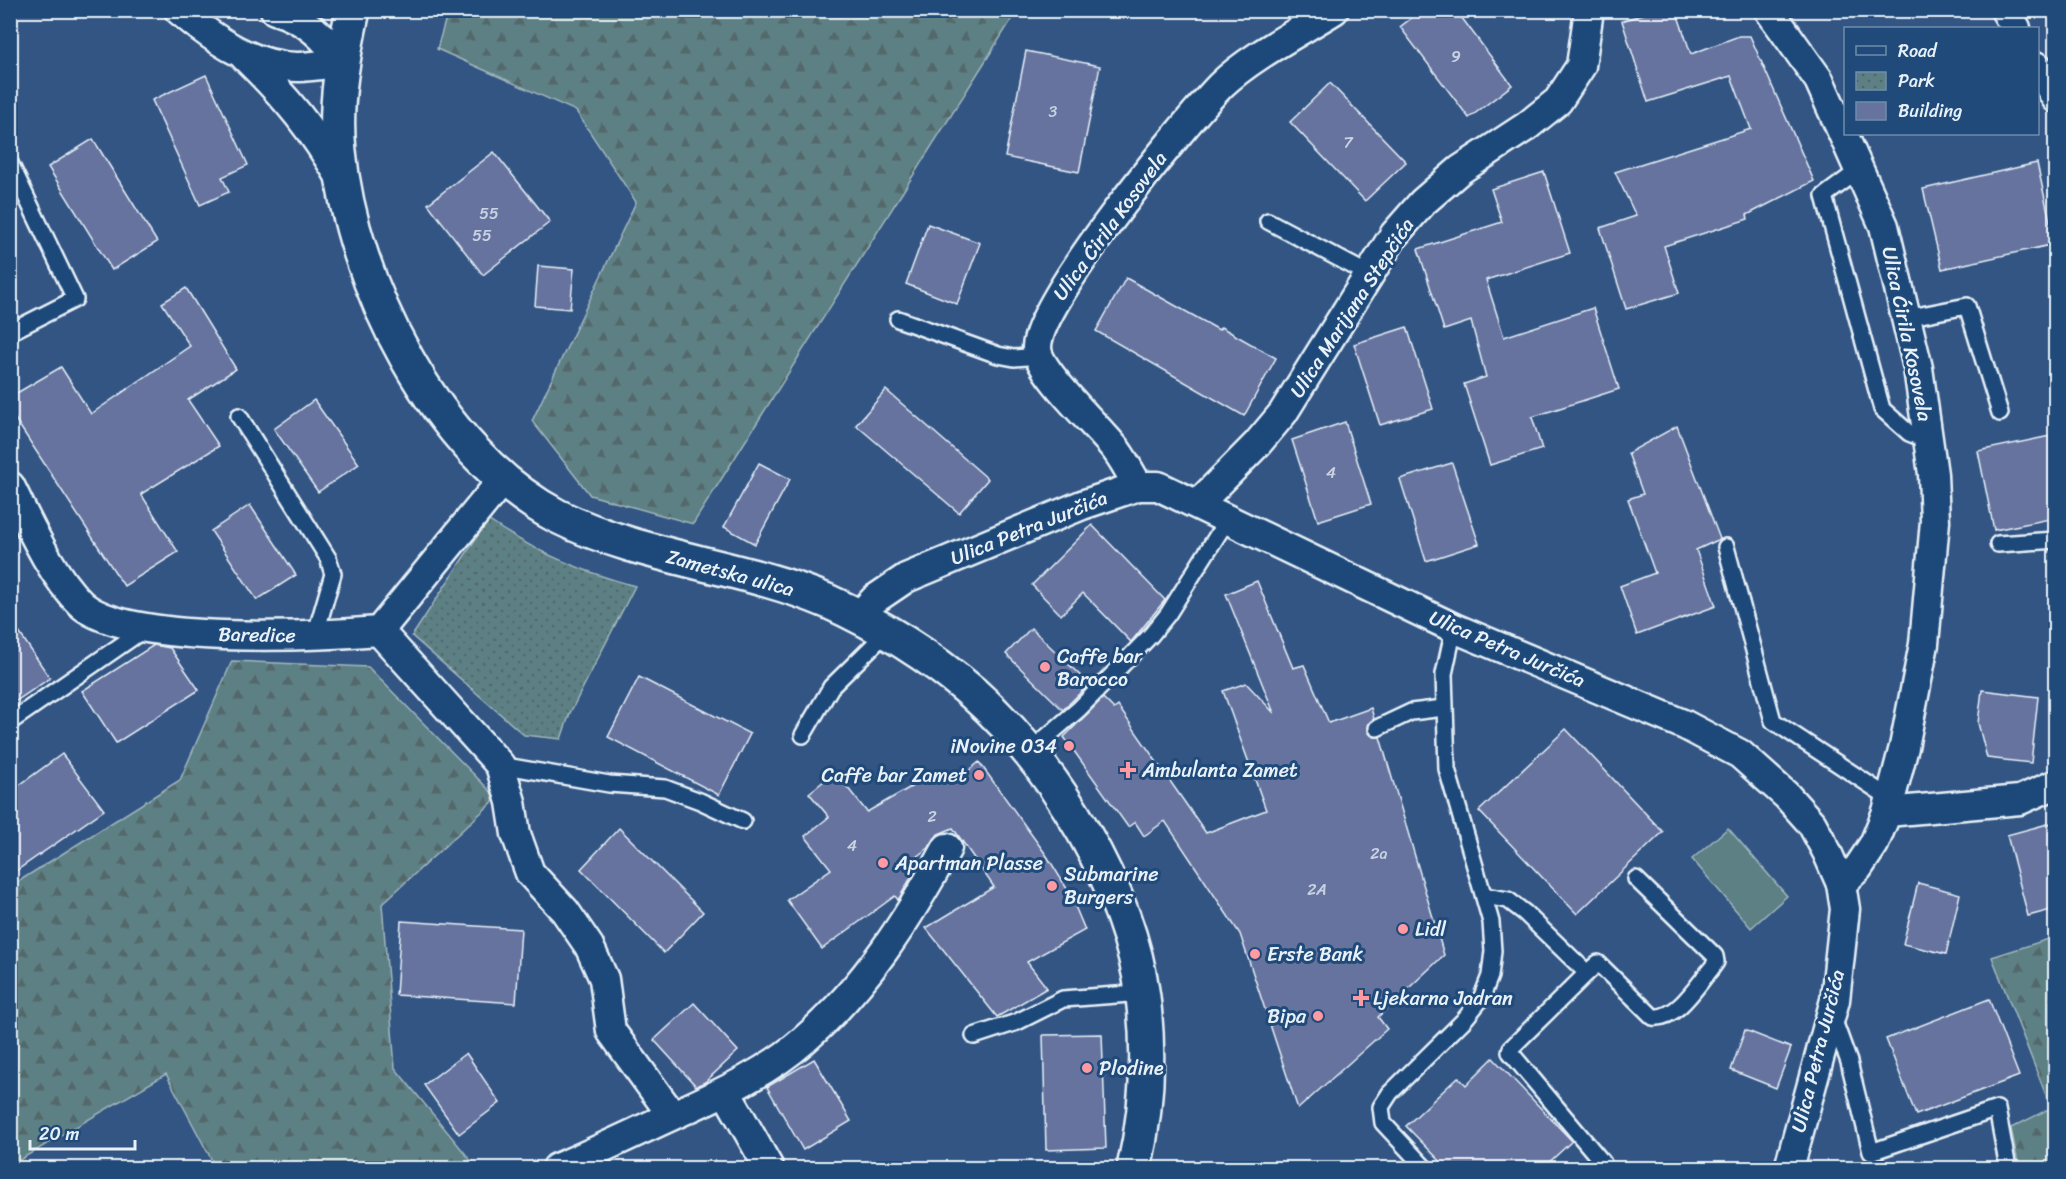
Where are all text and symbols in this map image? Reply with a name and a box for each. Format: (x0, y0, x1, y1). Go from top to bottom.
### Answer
legend (1844, 27, 2039, 135)
text: Road (1898, 35, 1938, 67)
house number: 9 (1451, 42, 1461, 71)
text: Park (1898, 65, 1935, 97)
text: Building (1898, 95, 1962, 127)
house number: 3 (1049, 97, 1058, 126)
house number: 7 (1343, 128, 1353, 157)
street label: Ulica Ćirila Kosovela (1044, 144, 1176, 308)
house number: 55 (479, 199, 499, 228)
street label: Ulica Marijana Stepčića (1280, 211, 1424, 405)
house number: 55 (472, 221, 492, 250)
street label: Ulica Ćirila Kosovela (1871, 243, 1943, 425)
house number: 4 (1326, 458, 1336, 487)
street label: Ulica Petra Jurčića (945, 481, 1113, 575)
street label: Zametska ulica (662, 539, 798, 607)
street label: Ulica Petra Jurčića (1423, 600, 1591, 698)
street label: Baredice (218, 617, 296, 653)
place label: Caffe bar Barocco (1057, 639, 1144, 697)
marker: Caffe bar Barocco (1038, 660, 1052, 674)
place label: iNovine 034 (950, 729, 1057, 764)
marker: iNovine 034 (1062, 739, 1076, 753)
place label: Ambulanta Zamet (1141, 753, 1298, 788)
place label: Caffe bar Zamet (822, 758, 967, 793)
marker: Ambulanta Zamet (1119, 761, 1137, 779)
marker: Caffe bar Zamet (972, 768, 986, 782)
house number: 2 (927, 802, 937, 831)
house number: 4 (847, 831, 857, 860)
house number: 2a (1370, 839, 1388, 868)
place label: Apartman Plasse (894, 846, 1043, 881)
marker: Apartman Plasse (876, 856, 890, 870)
place label: Submarine Burgers (1064, 857, 1158, 915)
house number: 2A (1307, 875, 1327, 904)
marker: Submarine Burgers (1045, 879, 1059, 893)
place label: Lidl (1415, 912, 1447, 947)
marker: Lidl (1396, 922, 1410, 936)
place label: Erste Bank (1267, 937, 1363, 972)
marker: Erste Bank (1248, 947, 1262, 961)
street label: Ulica Petra Jurčića (1781, 966, 1855, 1136)
place label: Ljekarna Jadran (1373, 981, 1513, 1016)
marker: Ljekarna Jadran (1354, 991, 1368, 1005)
place label: Bipa (1267, 999, 1307, 1034)
marker: Bipa (1311, 1009, 1325, 1023)
place label: Plodine (1099, 1051, 1164, 1086)
marker: Plodine (1080, 1061, 1094, 1075)
scale bar (30, 1113, 135, 1151)
text: 20 m (39, 1118, 79, 1150)

